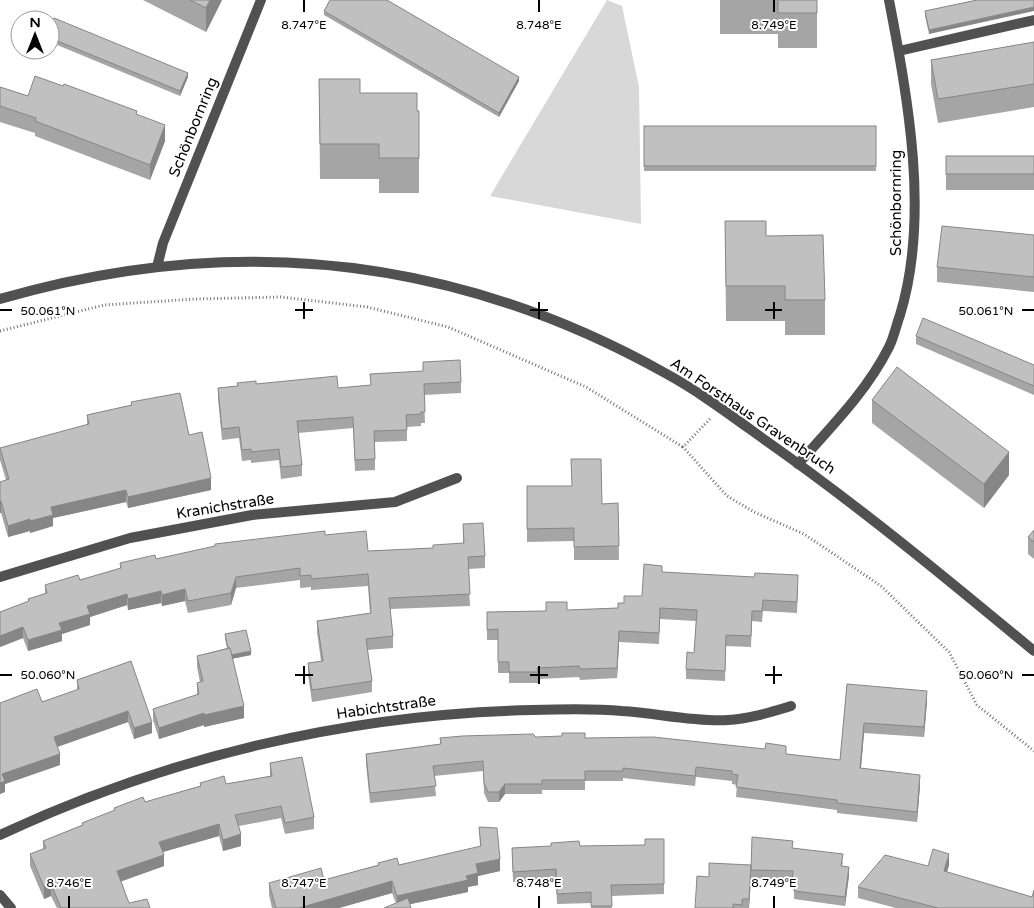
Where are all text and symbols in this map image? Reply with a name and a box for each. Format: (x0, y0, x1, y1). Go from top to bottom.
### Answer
north arrow (10, 10, 60, 60)
text: N (29, 14, 41, 31)
text: 8.747°E (281, 18, 327, 32)
text: 8.748°E (516, 18, 562, 32)
text: 8.749°E (751, 18, 797, 32)
street label: Schönbornring (165, 74, 221, 180)
street label: Schönbornring (887, 150, 905, 256)
text: 50.061°N (21, 304, 75, 318)
text: 50.061°N (959, 304, 1013, 318)
street label: Am Forsthaus Gravenbruch (667, 354, 839, 478)
street label: Kranichstraße (175, 489, 275, 523)
text: 50.060°N (21, 668, 75, 682)
text: 50.060°N (959, 668, 1013, 682)
street label: Habichtstraße (335, 691, 437, 723)
text: 8.746°E (46, 876, 92, 890)
text: 8.747°E (281, 876, 327, 890)
text: 8.748°E (516, 876, 562, 890)
text: 8.749°E (751, 876, 797, 890)

